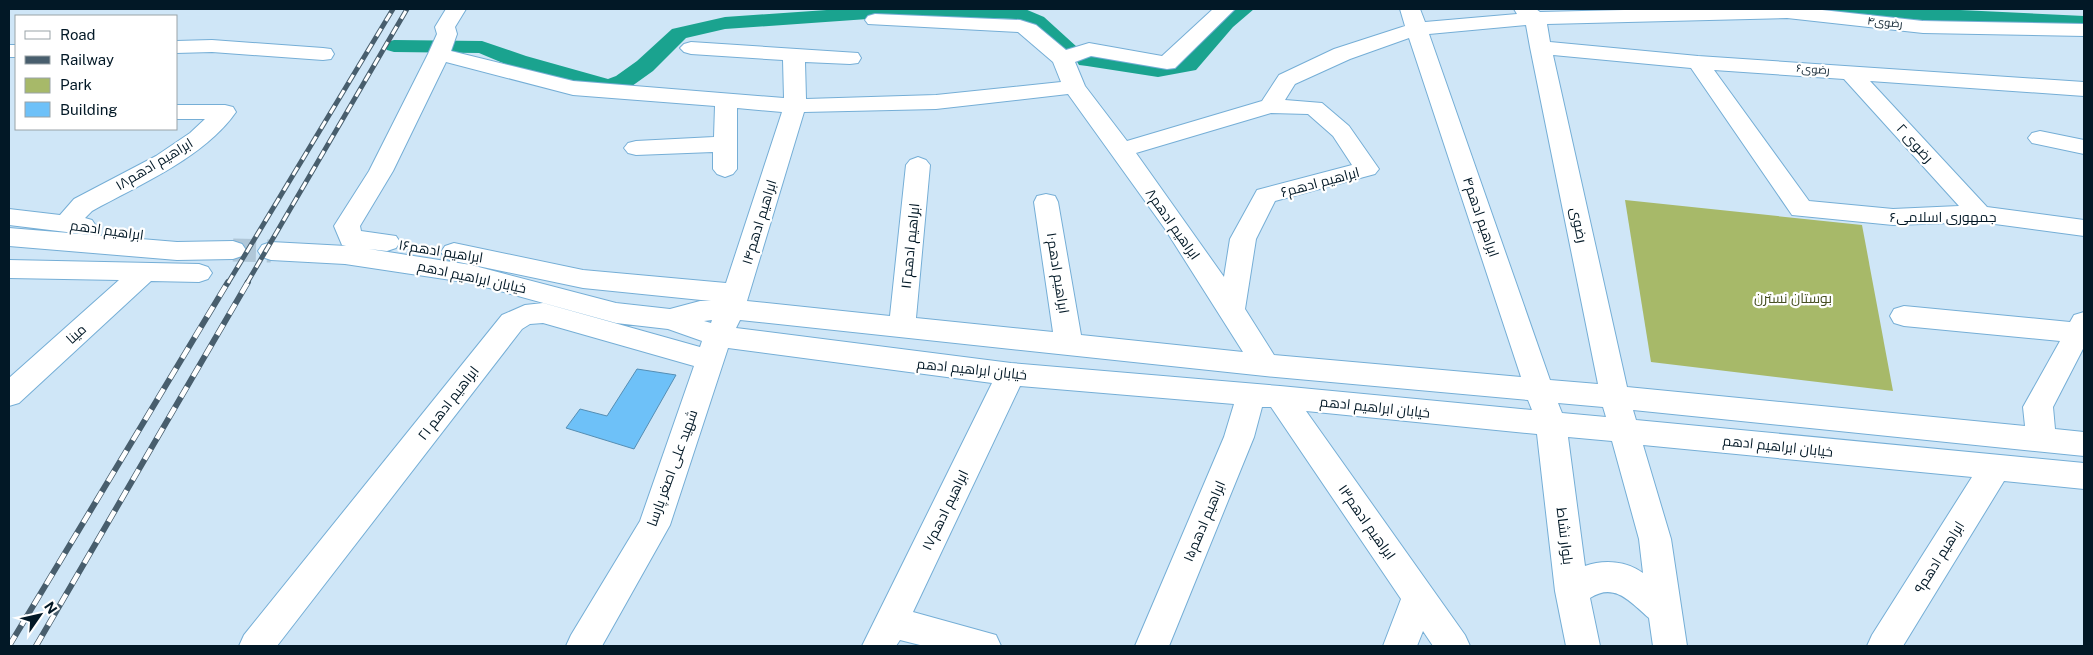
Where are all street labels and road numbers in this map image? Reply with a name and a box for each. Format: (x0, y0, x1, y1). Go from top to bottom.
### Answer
street label: رضوی۴ (1867, 14, 1903, 31)
street label: رضوی۶ (1796, 62, 1830, 77)
street label: رضوی ۲ (1893, 120, 1937, 166)
street label: ابراهیم ادهم۱۸ (112, 135, 197, 195)
street label: ابراهیم ادهم۶ (1279, 164, 1362, 202)
street label: ابراهیم ادهم۴ (1458, 175, 1502, 260)
street label: ابراهیم ادهم۱۴ (739, 178, 781, 267)
street label: ابراهیم ادهم۸ (1141, 185, 1203, 264)
street label: ابراهیم ادهم۱۲ (898, 202, 924, 290)
street label: رضوی (1567, 206, 1591, 244)
street label: جمهوری اسلامی۶ (1890, 209, 1997, 225)
street label: ابراهیم ادهم (69, 217, 145, 245)
street label: ابراهیم ادهم۱۰ (1042, 231, 1072, 315)
street label: ابراهیم ادهم۱۶ (397, 236, 484, 268)
street label: خیابان ابراهیم ادهم (416, 258, 528, 298)
street label: مینا (63, 321, 89, 347)
street label: خیابان ابراهیم ادهم (916, 355, 1028, 385)
street label: ابراهیم ادهم ۲۱ (414, 363, 483, 444)
street label: خیابان ابراهیم ادهم (1319, 393, 1431, 423)
street label: شهید علی اصغر پارسا (643, 407, 702, 529)
street label: خیابان ابراهیم ادهم (1722, 432, 1834, 462)
street label: ابراهیم ادهم۱۷ (919, 467, 973, 554)
street label: ابراهیم ادهم۱۵ (1180, 478, 1230, 565)
street label: ابراهیم ادهم۱۳ (1334, 481, 1399, 564)
street label: بلوار نشاط (1554, 506, 1576, 566)
street label: ابراهیم ادهم۹ (1911, 518, 1969, 597)

